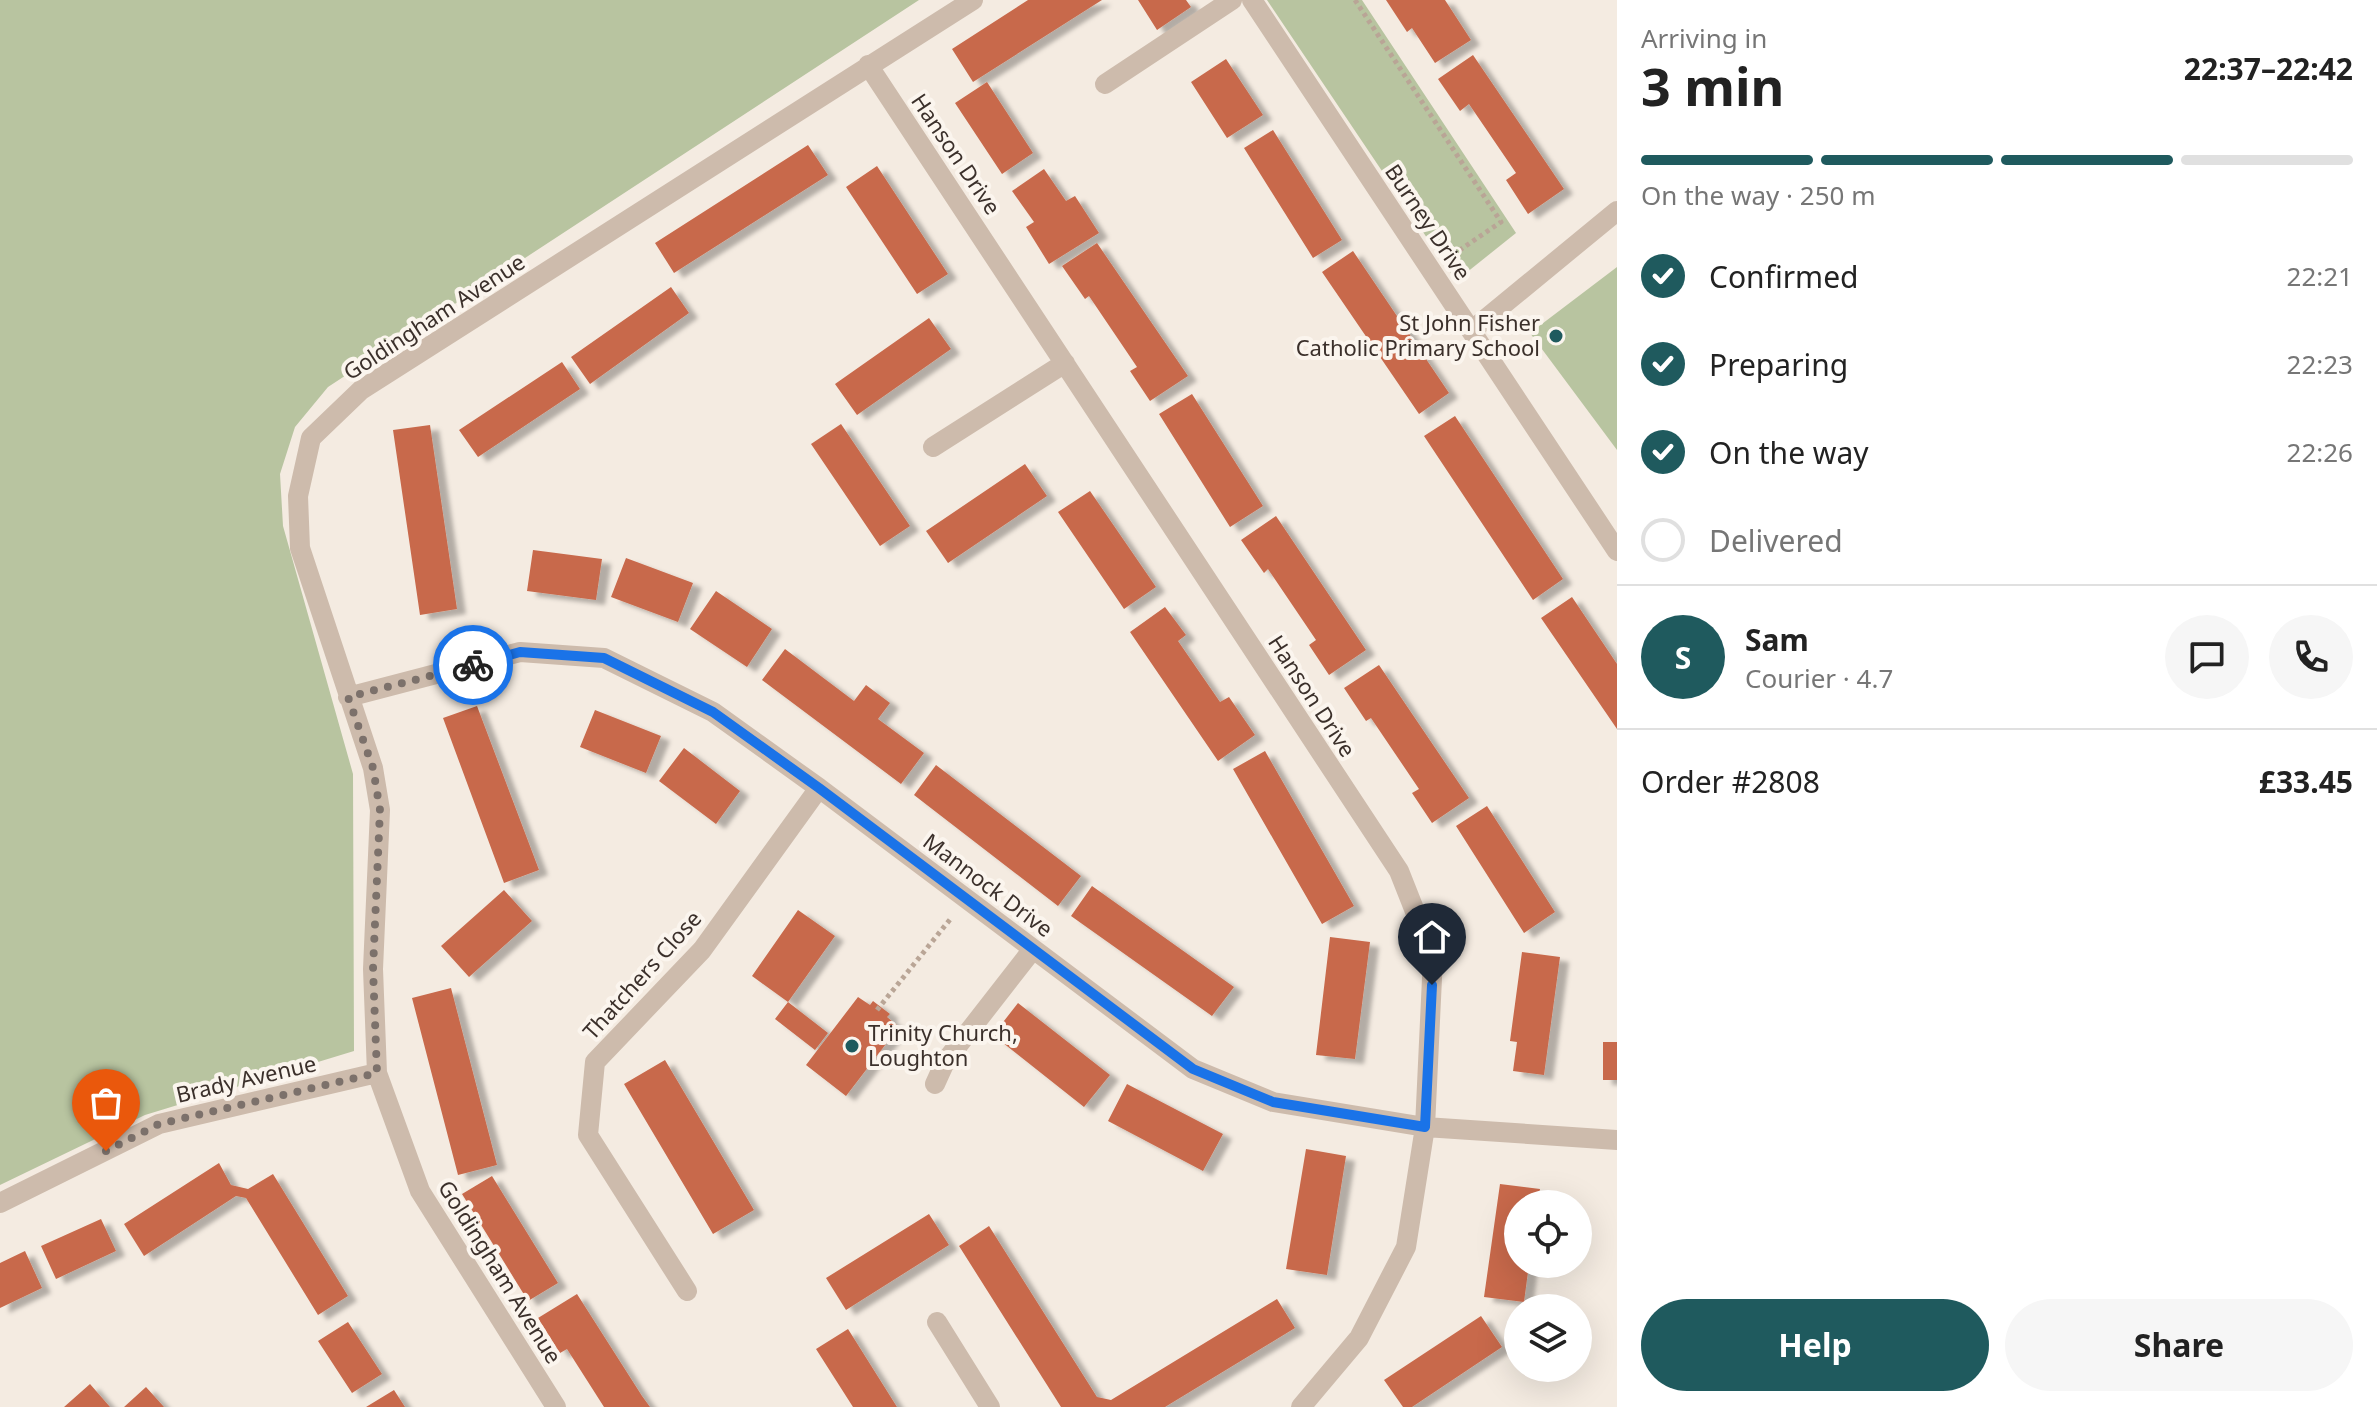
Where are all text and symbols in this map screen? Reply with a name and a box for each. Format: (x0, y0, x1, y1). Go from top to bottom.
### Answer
text: Arriving in (1641, 20, 1767, 56)
text: 22:37–22:42 (2184, 48, 2353, 89)
text: 3 min (1641, 50, 1784, 121)
street label: Hanson Drive (905, 87, 1008, 220)
street label: Burney Drive (1379, 158, 1479, 285)
text: On the way · 250 m (1641, 177, 1875, 213)
street label: Goldingham Avenue (337, 246, 530, 386)
icon: check (1641, 254, 1685, 298)
text: Confirmed (1709, 256, 1859, 297)
text: 22:21 (2287, 258, 2353, 294)
place label: St John Fisher Catholic Primary School (1296, 307, 1540, 362)
marker: St John Fisher Catholic Primary School (1547, 327, 1565, 345)
icon: check (1641, 342, 1685, 386)
text: Preparing (1709, 344, 1848, 385)
text: 22:23 (2287, 346, 2353, 382)
icon: check (1641, 430, 1685, 474)
text: On the way (1709, 432, 1869, 473)
text: 22:26 (2287, 434, 2353, 470)
text: Delivered (1709, 520, 1843, 561)
button: chat (2165, 615, 2249, 699)
button: phone (2269, 615, 2353, 699)
text: Sam (1745, 619, 1809, 660)
courier (433, 625, 513, 705)
street label: Hanson Drive (1262, 629, 1363, 762)
text: S (1675, 637, 1691, 678)
icon: bike (451, 643, 495, 687)
text: Courier · 4.7 (1745, 660, 1893, 696)
text: Order #2808 (1641, 761, 1820, 802)
text: £33.45 (2259, 761, 2353, 802)
street label: Mannock Drive (918, 826, 1060, 943)
street label: Thatchers Close (575, 903, 707, 1045)
pin (1398, 903, 1466, 985)
icon: home (1410, 915, 1454, 959)
place label: Trinity Church, Loughton (868, 1017, 1018, 1072)
marker: Trinity Church, Loughton (843, 1037, 861, 1055)
street label: Brady Avenue (173, 1047, 319, 1109)
pin (72, 1069, 140, 1151)
icon: bag (84, 1081, 128, 1125)
street label: Goldingham Avenue (432, 1174, 569, 1369)
map controls (1504, 1190, 1592, 1382)
button: locate (1504, 1190, 1592, 1278)
button: layers (1504, 1294, 1592, 1382)
button: Help (1641, 1299, 1989, 1391)
button: Share (2005, 1299, 2353, 1391)

